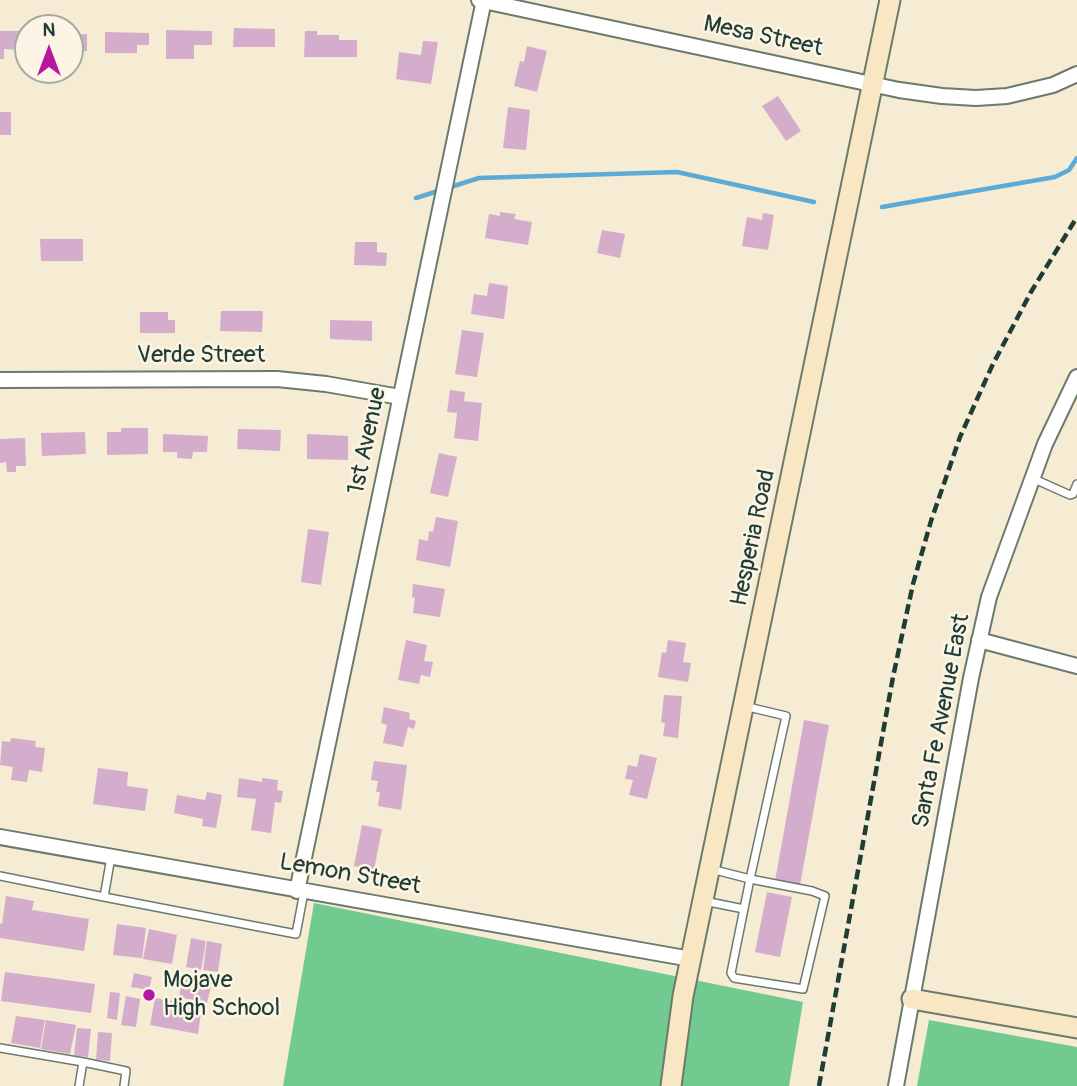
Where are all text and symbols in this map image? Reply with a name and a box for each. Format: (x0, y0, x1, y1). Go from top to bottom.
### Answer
street label: Mesa Street (701, 10, 825, 64)
north arrow (14, 14, 84, 84)
text: N (43, 18, 55, 42)
street label: Verde Street (137, 342, 265, 370)
street label: 1st Avenue (343, 385, 393, 497)
street label: Hesperia Road (725, 467, 783, 609)
street label: Santa Fe Avenue East (907, 611, 977, 831)
street label: Lemon Street (277, 848, 423, 902)
place label: Mojave High School (163, 967, 280, 1023)
marker: Mojave High School (141, 987, 157, 1003)

